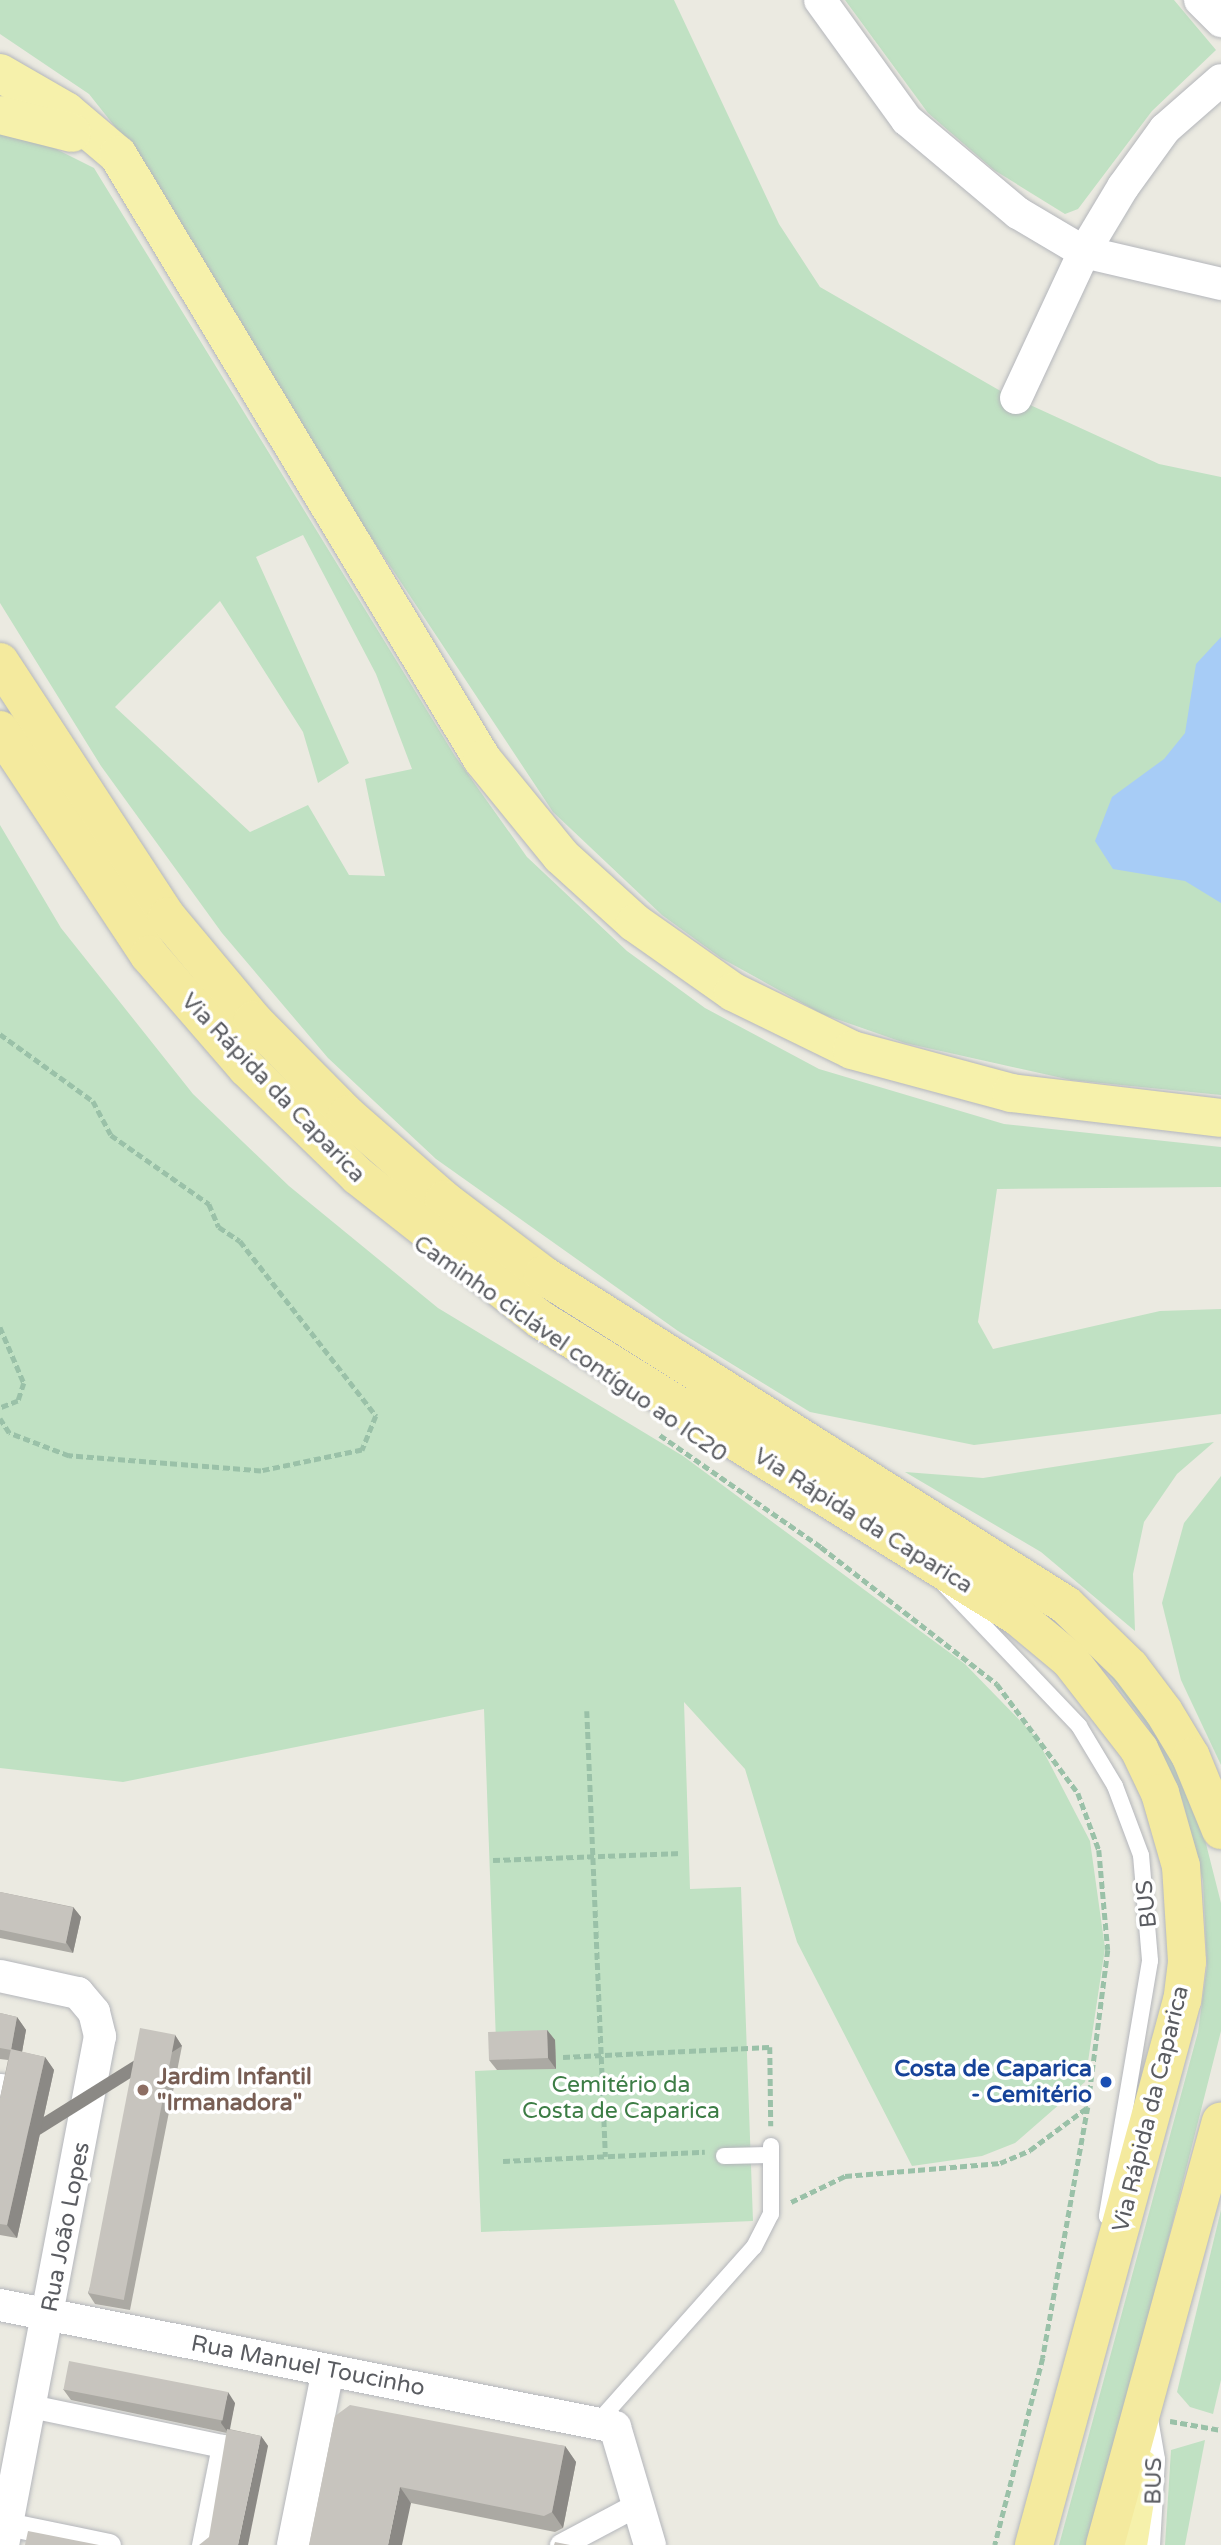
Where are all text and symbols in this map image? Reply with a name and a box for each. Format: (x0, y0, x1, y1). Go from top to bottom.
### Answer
street label: Via Rápida da Caparica (175, 987, 371, 1189)
street label: Caminho ciclável contíguo ao IC20 (408, 1230, 732, 1468)
street label: Via Rápida da Caparica (748, 1442, 978, 1600)
street label: BUS (1131, 1879, 1163, 1929)
street label: Via Rápida da Caparica (1107, 1983, 1195, 2235)
place label: Costa de Caparica - Cemitério (894, 2055, 1092, 2109)
place label: Jardim Infantil "Irmanadora" (157, 2063, 312, 2117)
park label: Cemitério da Costa de Caparica (522, 2071, 720, 2125)
marker: Costa de Caparica - Cemitério (1098, 2074, 1114, 2090)
marker: Jardim Infantil "Irmanadora" (135, 2082, 151, 2098)
street label: Rua João Lopes (36, 2140, 96, 2314)
street label: Rua Manuel Toucinho (189, 2330, 427, 2402)
street label: BUS (1140, 2457, 1168, 2505)

